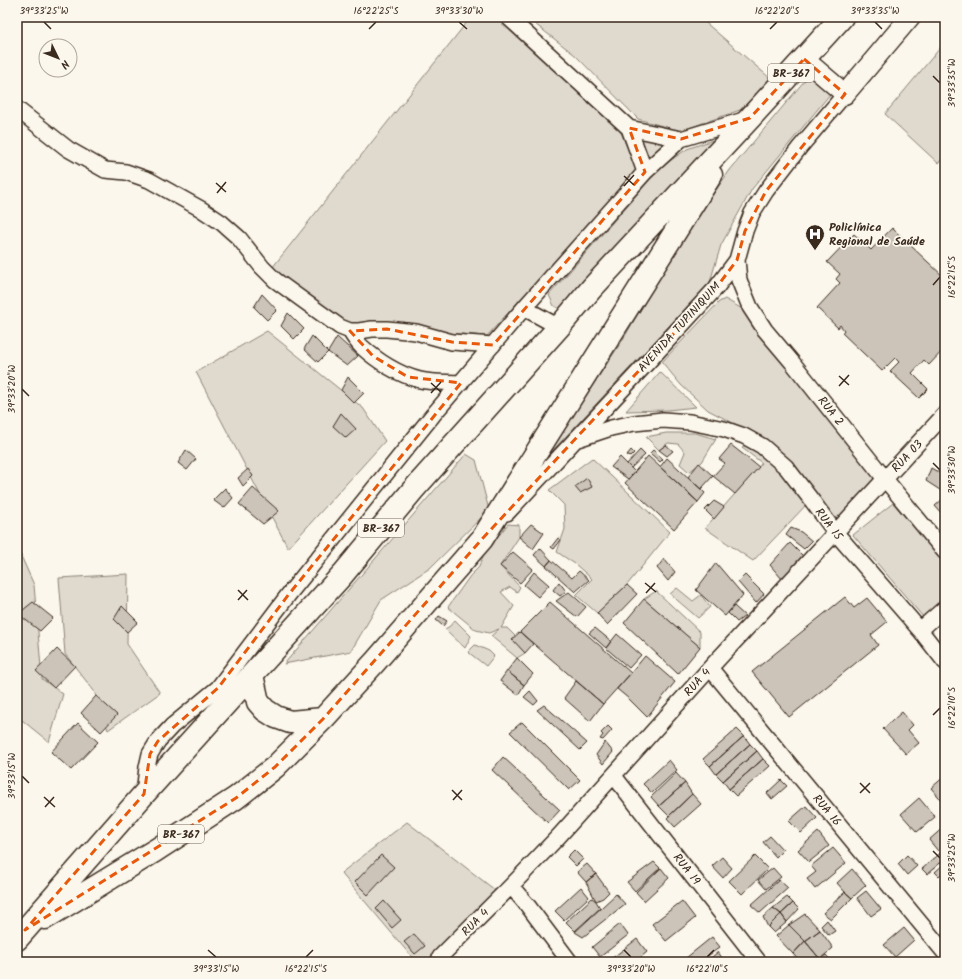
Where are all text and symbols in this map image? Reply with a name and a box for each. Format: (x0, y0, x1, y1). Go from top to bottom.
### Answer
text: 39°33'25"W (19, 3, 69, 19)
text: 16°22'25"S (354, 3, 399, 19)
text: 39°33'30"W (435, 3, 484, 19)
text: 16°22'20"S (755, 3, 800, 19)
text: 39°33'35"W (850, 3, 900, 19)
north arrow (38, 38, 78, 78)
text: N (56, 55, 74, 73)
text: 39°33'35"W (944, 58, 960, 108)
road number: BR-367 (768, 64, 814, 82)
place label: Policlínica Regional de Saúde (829, 218, 925, 251)
hospital icon: Policlínica Regional de Saúde (804, 223, 826, 251)
text: 16°22'15"S (944, 255, 960, 298)
street label: AVENIDA TUPINIQUIM (633, 277, 726, 377)
text: 39°33'20"W (4, 364, 20, 413)
street label: RUA 2 (813, 392, 848, 430)
street label: RUA 03 (887, 435, 928, 477)
text: 39°33'30"W (944, 445, 960, 494)
street label: RUA 15 (810, 504, 848, 546)
road number: BR-367 (358, 519, 404, 537)
street label: RUA 4 (679, 663, 716, 701)
text: 16°22'10"S (944, 686, 960, 729)
text: 39°33'15"W (4, 753, 20, 799)
street label: RUA 16 (808, 790, 846, 830)
road number: BR-367 (158, 825, 204, 843)
text: 39°33'25"W (944, 833, 960, 883)
street label: RUA 19 (668, 849, 705, 889)
street label: RUA 4 (457, 904, 494, 941)
text: 39°33'15"W (193, 961, 239, 977)
text: 16°22'15"S (285, 961, 328, 977)
text: 39°33'20"W (607, 961, 656, 977)
text: 16°22'10"S (686, 961, 729, 977)

